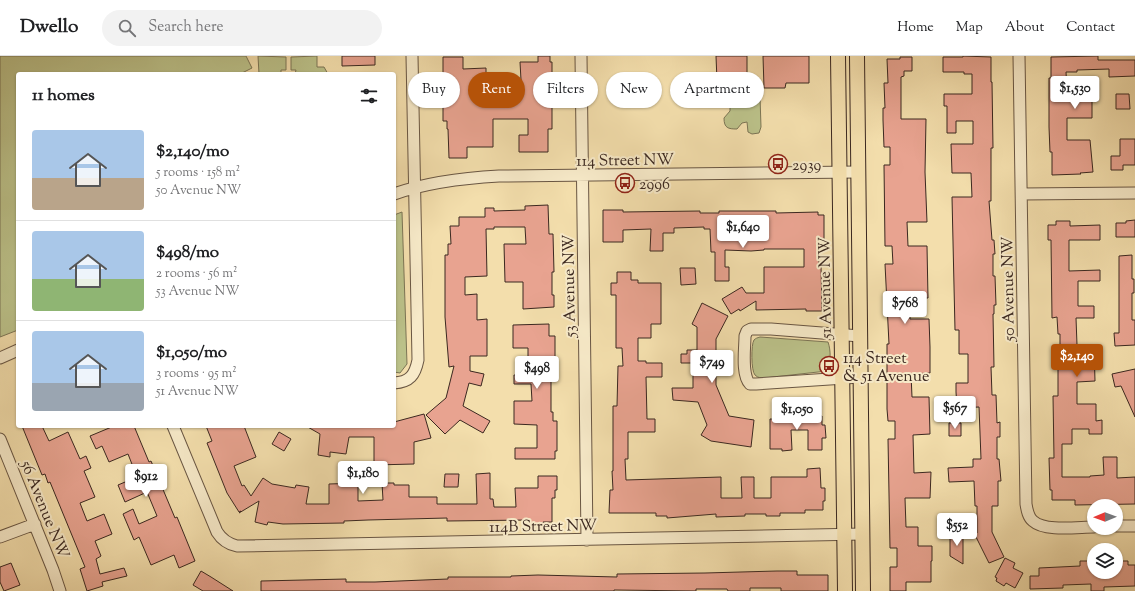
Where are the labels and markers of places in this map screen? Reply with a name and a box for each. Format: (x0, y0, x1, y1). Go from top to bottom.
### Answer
pin: $1,530 (1042, 76, 1108, 110)
bus stop icon: 2939 (767, 153, 789, 175)
place label: 2939 (792, 155, 822, 178)
bus stop icon: 2996 (614, 172, 636, 194)
place label: 2996 (639, 174, 670, 197)
pin: $1,640 (710, 215, 776, 249)
pin: $768 (881, 291, 929, 325)
pin: $2,140 (1044, 344, 1110, 378)
place label: 114 Street & 51 Avenue (843, 348, 929, 389)
pin: $749 (688, 350, 736, 384)
bus stop icon: 114 Street & 51 Avenue (818, 355, 840, 377)
pin: $498 (513, 356, 561, 390)
pin: $567 (931, 396, 979, 430)
pin: $1,050 (764, 397, 830, 431)
pin: $1,180 (330, 461, 396, 495)
pin: $912 (122, 464, 170, 498)
pin: $552 (933, 513, 981, 547)

